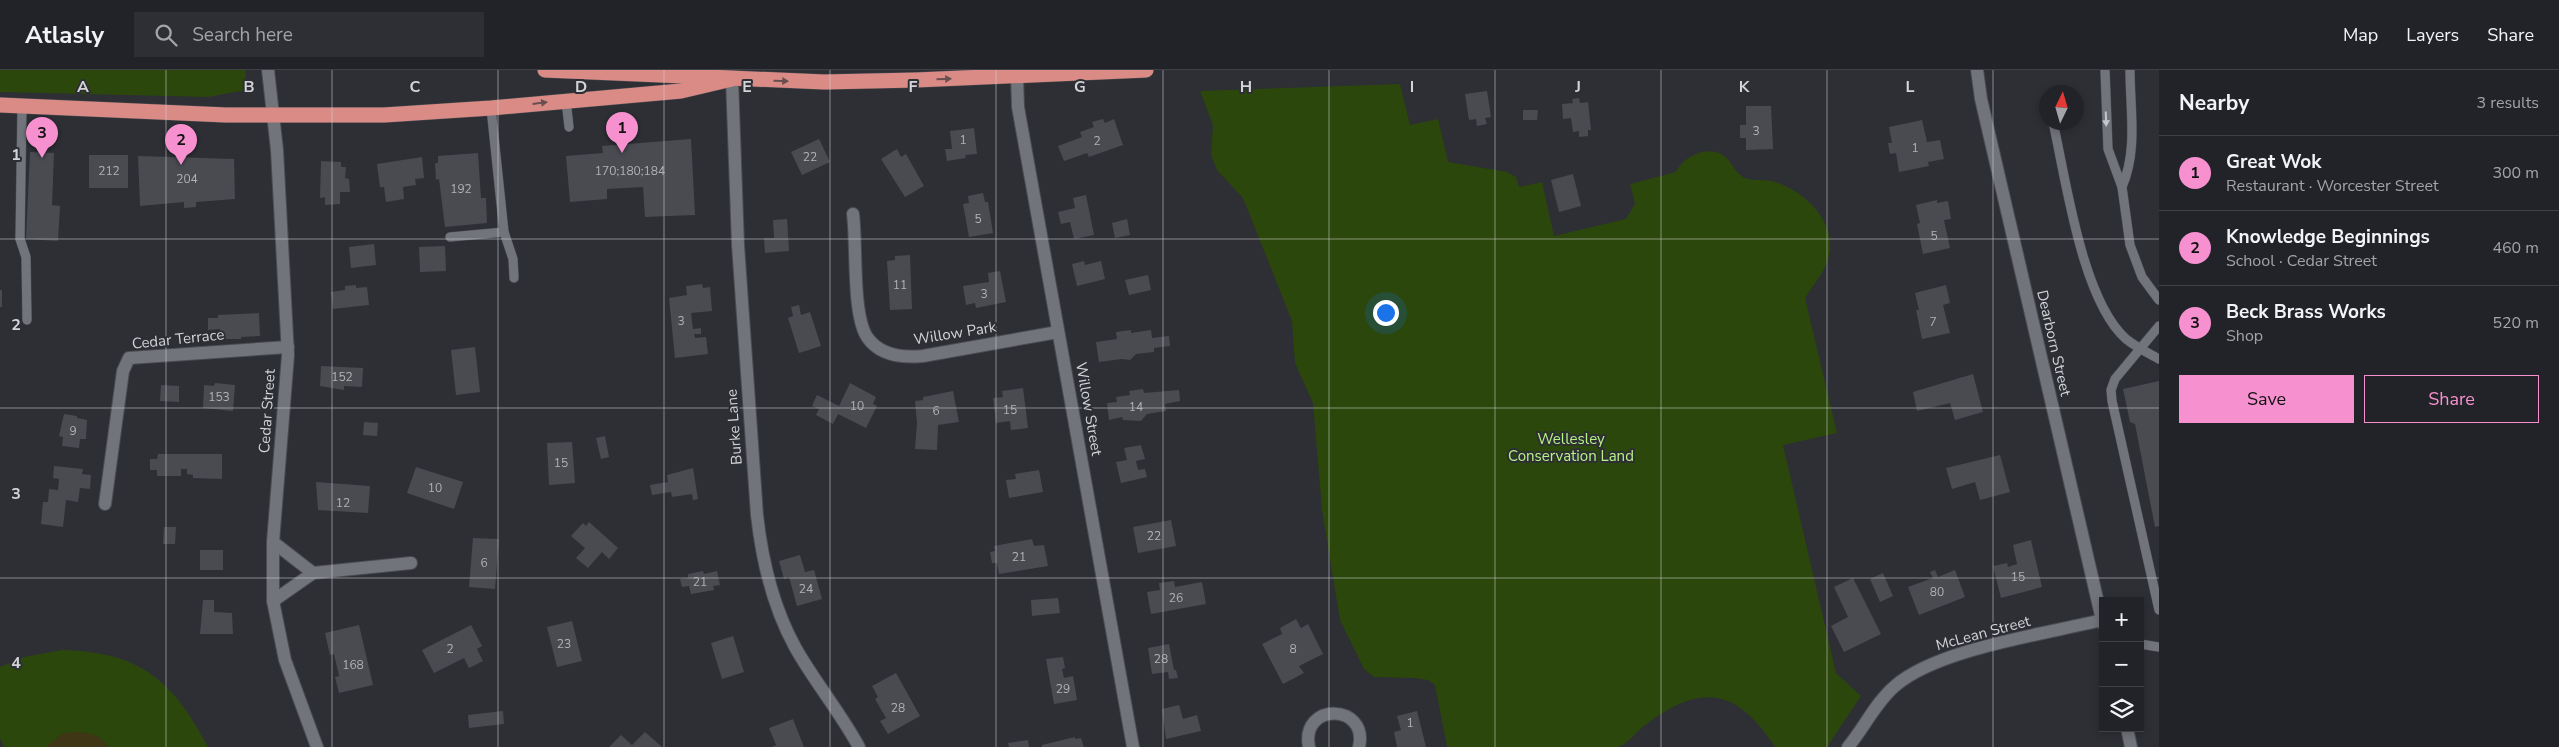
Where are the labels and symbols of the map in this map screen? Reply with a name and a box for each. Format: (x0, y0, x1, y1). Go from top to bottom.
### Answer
one-way arrow (936, 75, 952, 83)
text: A (77, 76, 89, 98)
text: B (243, 76, 255, 98)
text: C (410, 76, 421, 98)
text: D (575, 76, 587, 98)
text: E (742, 76, 752, 98)
text: F (909, 76, 918, 98)
text: G (1074, 76, 1086, 98)
text: H (1240, 76, 1252, 98)
text: I (1410, 76, 1414, 98)
text: J (1574, 76, 1581, 98)
text: K (1739, 76, 1751, 98)
text: L (1906, 76, 1915, 98)
one-way arrow (773, 77, 789, 85)
north arrow (2039, 85, 2084, 130)
one-way arrow (532, 99, 548, 107)
one-way arrow (2103, 111, 2111, 127)
pin: 1 (606, 112, 638, 153)
pin: 3 (26, 117, 58, 158)
house number: 3 (1752, 123, 1760, 139)
pin: 2 (165, 124, 197, 165)
house number: 1 (959, 132, 967, 148)
house number: 2 (1093, 133, 1101, 149)
house number: 1 (1911, 140, 1919, 156)
text: 1 (11, 144, 21, 166)
house number: 22 (803, 149, 817, 165)
house number: 212 (98, 163, 120, 179)
house number: 170;180;184 (595, 163, 665, 179)
house number: 204 (176, 171, 198, 187)
house number: 192 (450, 181, 472, 197)
house number: 5 (974, 211, 982, 227)
house number: 5 (1930, 228, 1938, 244)
house number: 11 (893, 277, 907, 293)
house number: 3 (980, 286, 988, 302)
street label: Dearborn Street (2032, 288, 2076, 399)
your location (1373, 300, 1399, 326)
house number: 3 (677, 313, 685, 329)
text: 2 (11, 314, 21, 336)
house number: 7 (1929, 314, 1937, 330)
street label: Willow Park (912, 317, 998, 349)
street label: Cedar Terrace (131, 324, 225, 354)
street label: Willow Street (1071, 361, 1107, 458)
street label: Cedar Street (254, 367, 280, 454)
house number: 152 (331, 369, 353, 385)
house number: 153 (208, 389, 230, 405)
street label: Burke Lane (721, 389, 747, 465)
house number: 10 (850, 398, 864, 414)
house number: 14 (1129, 399, 1143, 415)
house number: 15 (1003, 402, 1017, 418)
house number: 6 (932, 403, 940, 419)
house number: 9 (69, 423, 77, 439)
park label: Wellesley Conservation Land (1508, 429, 1634, 466)
house number: 15 (554, 455, 568, 471)
house number: 10 (428, 480, 442, 496)
text: 3 (11, 483, 21, 505)
house number: 12 (336, 495, 350, 511)
house number: 22 (1147, 528, 1161, 544)
house number: 21 (1012, 549, 1026, 565)
house number: 6 (480, 555, 488, 571)
house number: 15 (2011, 569, 2025, 585)
house number: 21 (693, 574, 707, 590)
house number: 24 (799, 581, 813, 597)
house number: 80 (1930, 584, 1944, 600)
house number: 26 (1169, 590, 1183, 606)
street label: McLean Street (1934, 611, 2033, 655)
house number: 23 (557, 636, 571, 652)
house number: 2 (446, 641, 454, 657)
house number: 8 (1289, 641, 1297, 657)
house number: 28 (1154, 651, 1168, 667)
text: 4 (11, 652, 21, 674)
house number: 168 (342, 657, 364, 673)
house number: 29 (1056, 681, 1070, 697)
house number: 28 (891, 700, 905, 716)
house number: 1 (1406, 715, 1414, 731)

